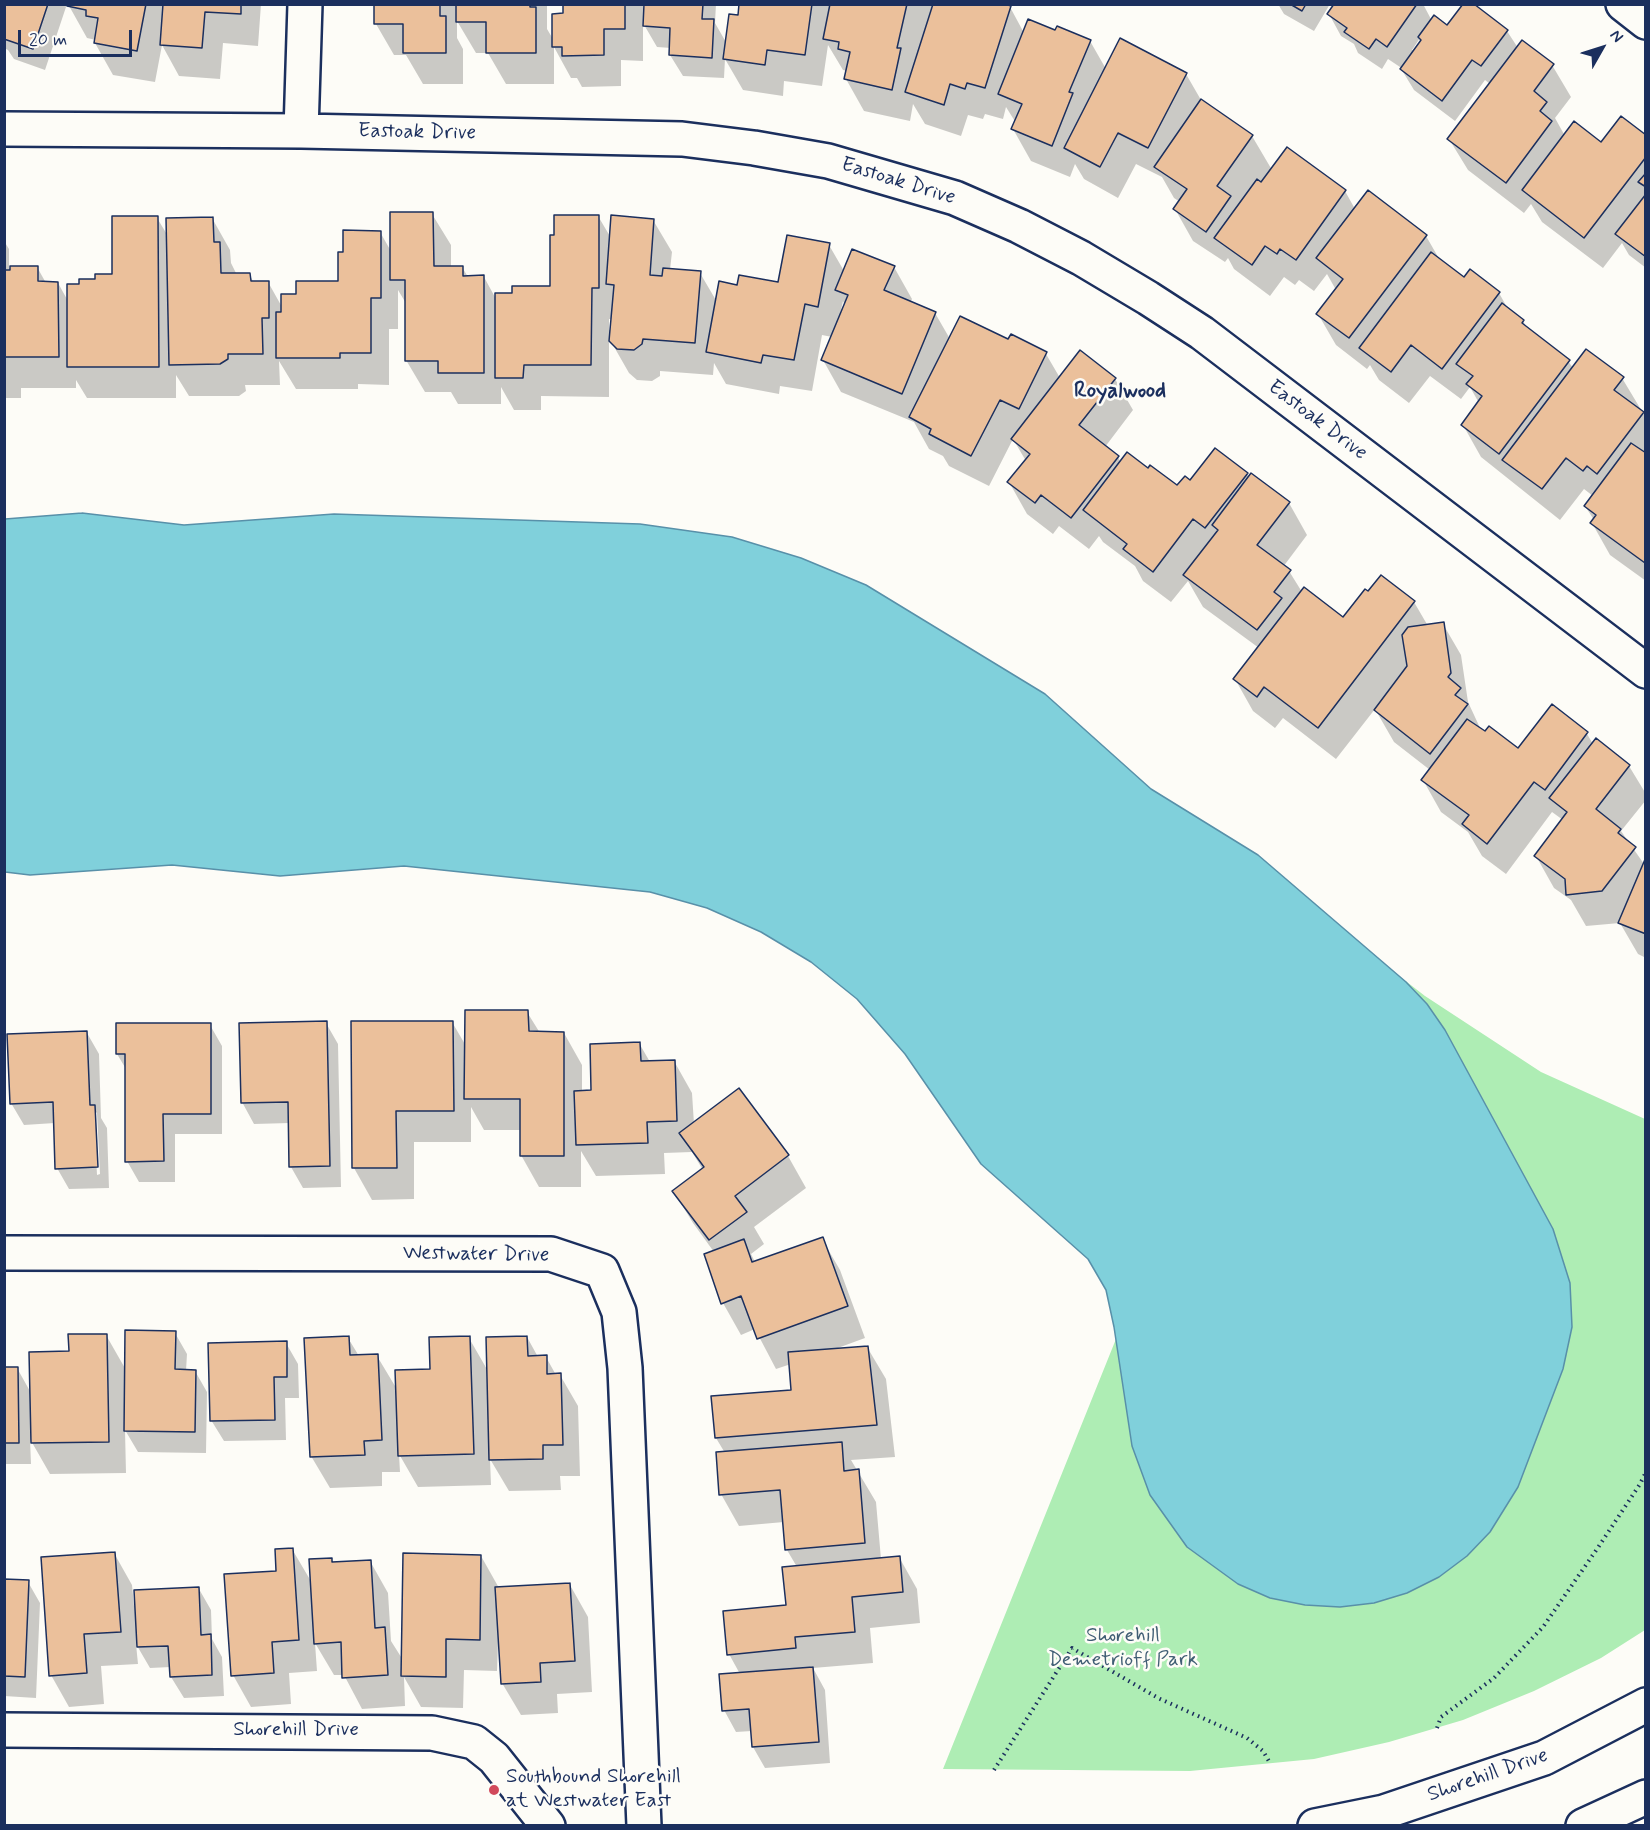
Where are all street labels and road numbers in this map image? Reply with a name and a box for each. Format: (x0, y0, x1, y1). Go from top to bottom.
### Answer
street label: Eastoak Drive (358, 119, 476, 147)
street label: Eastoak Drive (838, 153, 958, 211)
street label: Eastoak Drive (1262, 375, 1372, 467)
street label: Westwater Drive (403, 1241, 549, 1269)
street label: Shorehill Drive (233, 1718, 359, 1744)
street label: Shorehill Drive (1424, 1744, 1552, 1808)

